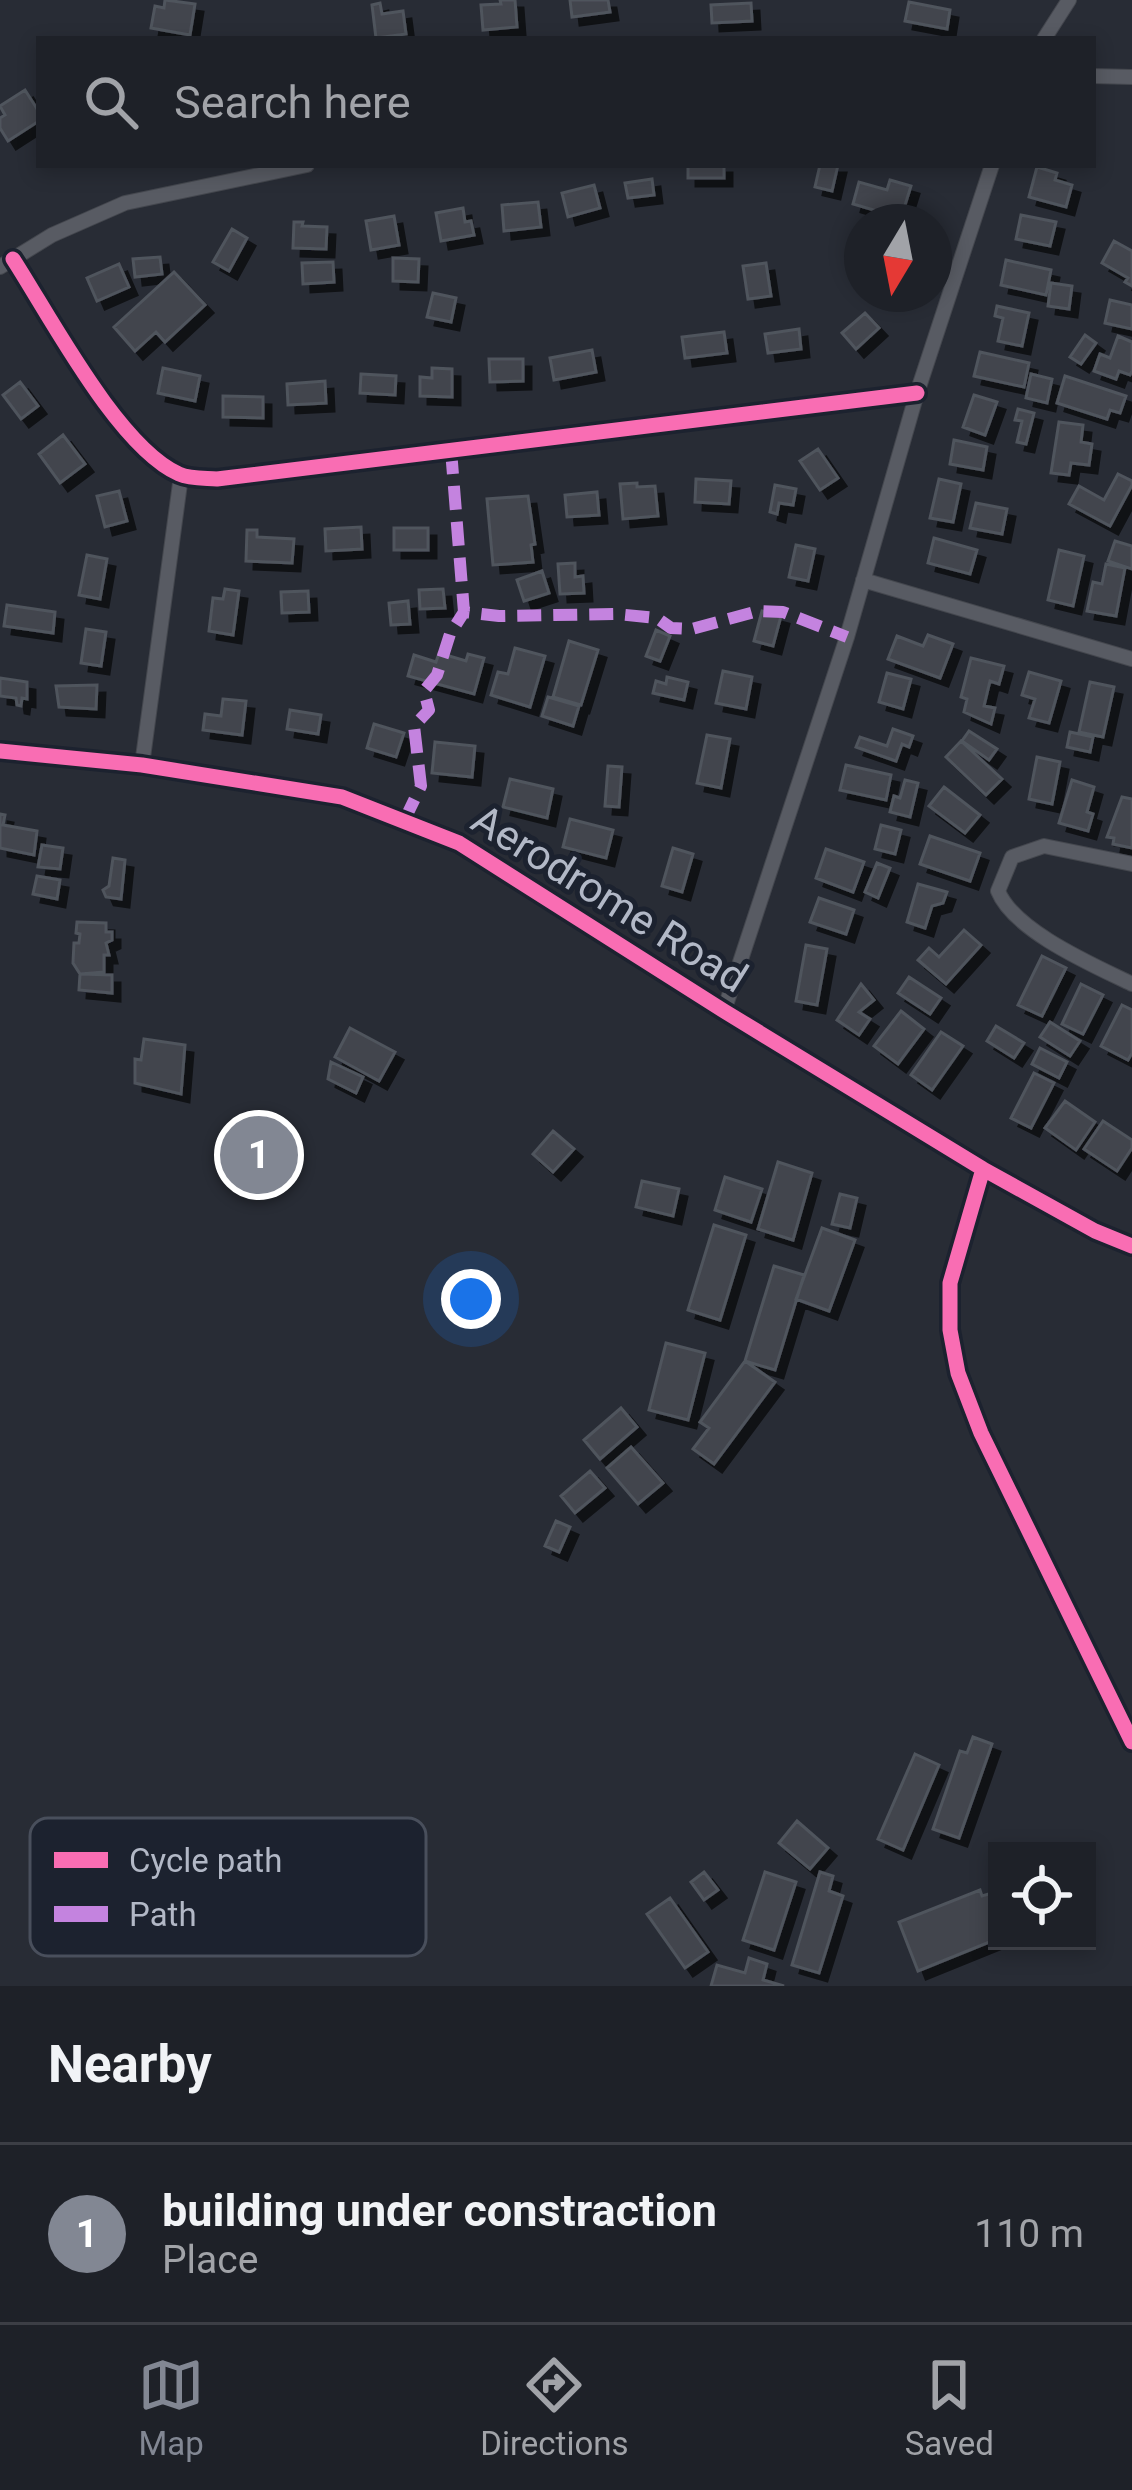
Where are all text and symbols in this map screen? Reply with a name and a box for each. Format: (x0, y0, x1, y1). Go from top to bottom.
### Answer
search box (36, 36, 1096, 168)
icon: search (78, 69, 144, 135)
text: Search here (174, 76, 411, 129)
north arrow (844, 204, 952, 312)
street label: Aerodrome Road (463, 794, 756, 1003)
pin: 1 (220, 1110, 298, 1200)
your location (441, 1269, 501, 1329)
legend (30, 1818, 426, 1956)
text: Cycle path (129, 1841, 282, 1880)
map controls (988, 1842, 1096, 1950)
button: locate (988, 1842, 1096, 1950)
text: Path (129, 1895, 197, 1934)
text: Nearby (48, 2035, 212, 2094)
text: building under constraction (162, 2184, 717, 2237)
text: 1 (76, 2211, 98, 2257)
text: 110 m (974, 2211, 1084, 2257)
text: Place (162, 2237, 258, 2283)
tab: Map (138, 2352, 204, 2463)
tab: Directions (480, 2352, 629, 2463)
tab: Saved (905, 2352, 994, 2463)

